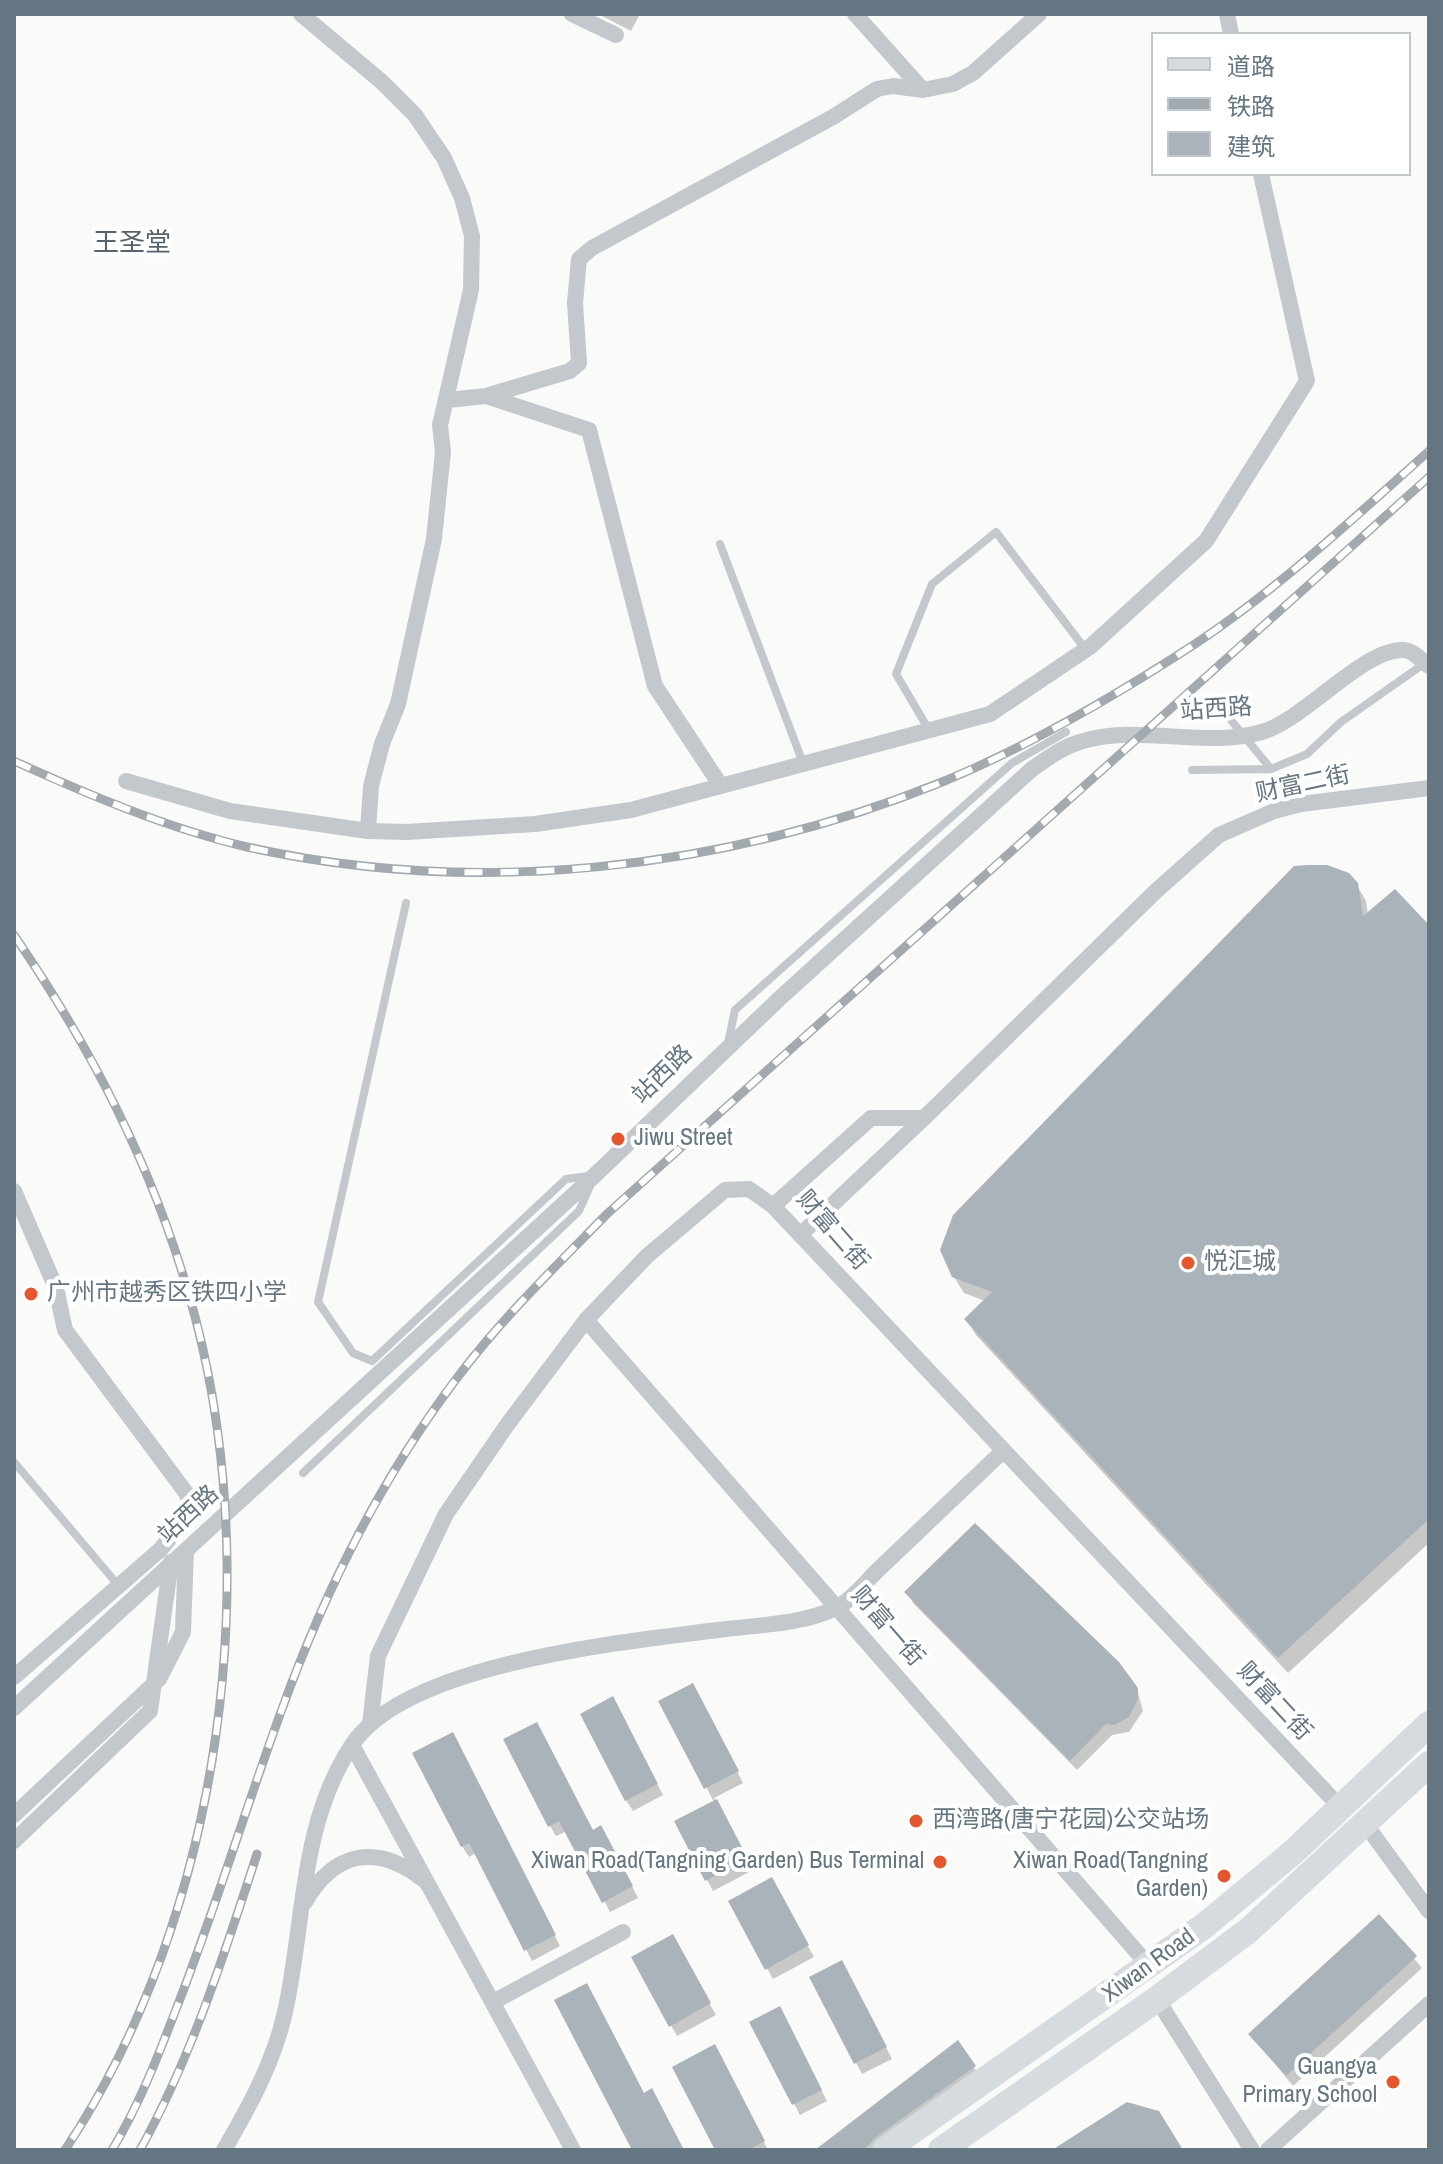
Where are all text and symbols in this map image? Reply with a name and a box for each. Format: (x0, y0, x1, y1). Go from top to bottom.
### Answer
legend (1151, 32, 1411, 176)
text: 道路 (1227, 50, 1275, 82)
text: 铁路 (1227, 90, 1275, 122)
text: 建筑 (1227, 130, 1275, 162)
district label: 王圣堂 (93, 228, 171, 260)
street label: 站西路 (1179, 693, 1253, 727)
street label: 财富二街 (1253, 761, 1353, 809)
street label: 站西路 (627, 1040, 699, 1110)
place label: Jiwu Street (634, 1125, 732, 1153)
marker: Jiwu Street (609, 1130, 627, 1148)
street label: 财富二街 (790, 1185, 874, 1277)
place label: 悦汇城 (1204, 1249, 1276, 1277)
marker: 悦汇城 (1179, 1254, 1197, 1272)
place label: 广州市越秀区铁四小学 (47, 1280, 287, 1308)
marker: 广州市越秀区铁四小学 (22, 1285, 40, 1303)
street label: 站西路 (153, 1480, 225, 1550)
street label: 财富一街 (845, 1581, 929, 1673)
street label: 财富二街 (1231, 1657, 1317, 1747)
place label: 西湾路(唐宁花园)公交站场 (932, 1807, 1209, 1835)
marker: 西湾路(唐宁花园)公交站场 (907, 1812, 925, 1830)
place label: Xiwan Road(Tangning Garden) Bus Terminal (531, 1848, 924, 1876)
place label: Xiwan Road(Tangning Garden) (1013, 1848, 1208, 1904)
marker: Xiwan Road(Tangning Garden) Bus Terminal (931, 1853, 949, 1871)
marker: Xiwan Road(Tangning Garden) (1215, 1867, 1233, 1885)
street label: Xiwan Road (1097, 1923, 1201, 2009)
place label: Guangya Primary School (1242, 2054, 1377, 2110)
marker: Guangya Primary School (1384, 2073, 1402, 2091)

